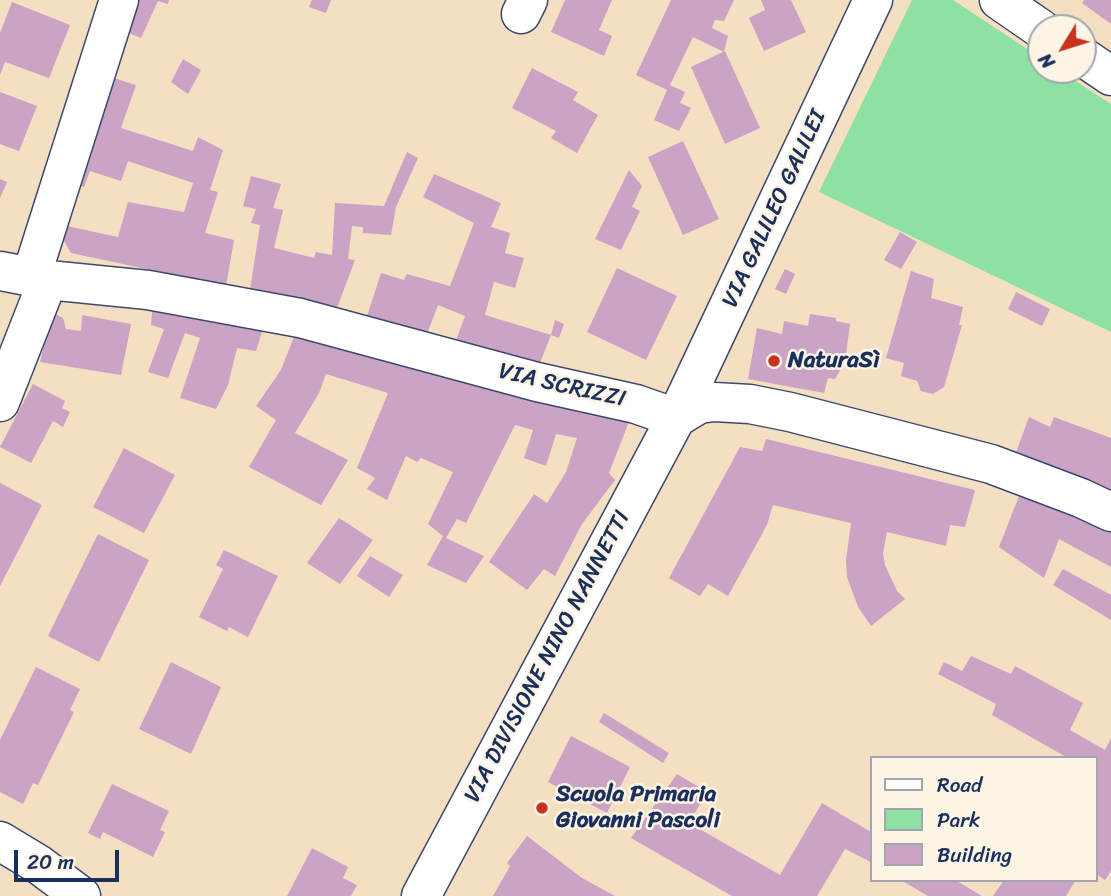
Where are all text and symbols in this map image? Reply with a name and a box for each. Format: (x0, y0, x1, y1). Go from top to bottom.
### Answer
north arrow (1027, 14, 1097, 84)
text: N (1030, 46, 1064, 76)
street label: VIA GALILEO GALILEI (717, 106, 833, 312)
place label: NaturaSì (788, 347, 880, 375)
marker: NaturaSì (766, 353, 782, 369)
street label: VIA SCRIZZI (496, 358, 628, 414)
street label: VIA DIVISIONE NINO NANNETTI (459, 506, 637, 808)
legend (870, 756, 1097, 882)
text: Road (937, 766, 982, 804)
place label: Scuola Primaria Giovanni Pascoli (556, 781, 720, 835)
marker: Scuola Primaria Giovanni Pascoli (534, 800, 550, 816)
text: Park (937, 801, 980, 839)
scale bar (18, 836, 122, 880)
text: Building (937, 836, 1012, 874)
text: 20 m (27, 843, 74, 881)

